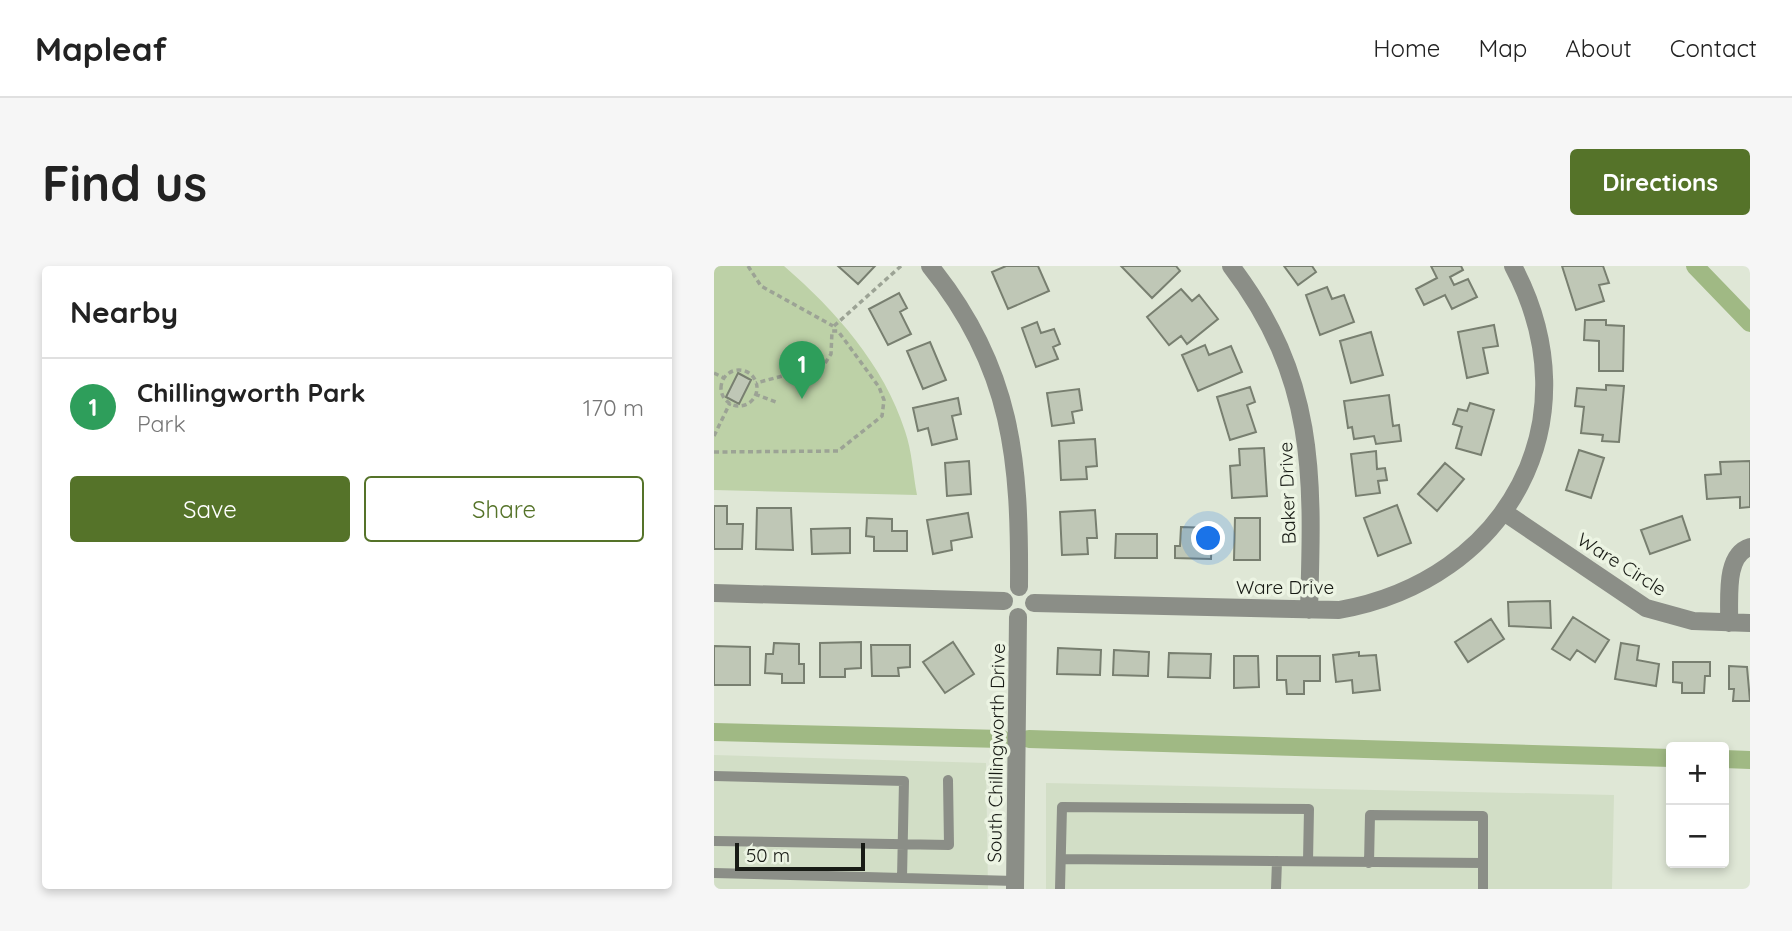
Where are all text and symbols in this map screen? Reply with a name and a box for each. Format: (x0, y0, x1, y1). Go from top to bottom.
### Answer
text: Mapleaf (35, 28, 167, 69)
text: Home (1373, 33, 1440, 63)
text: Map (1478, 33, 1527, 63)
text: About (1565, 33, 1632, 63)
text: Contact (1670, 33, 1757, 63)
button: Directions (1570, 149, 1750, 215)
text: Find us (42, 152, 207, 213)
text: Nearby (70, 293, 178, 331)
pin: 1 (779, 341, 825, 399)
text: Chillingworth Park (137, 376, 366, 409)
text: 1 (89, 393, 97, 422)
text: 170 m (583, 393, 644, 422)
text: Park (137, 409, 186, 438)
street label: Baker Drive (1273, 441, 1301, 545)
button: Save (70, 476, 350, 542)
button: Share (364, 476, 644, 542)
your location (1191, 521, 1225, 555)
street label: Ware Circle (1573, 527, 1671, 601)
street label: Ware Drive (1236, 575, 1334, 599)
street label: South Chillingworth Drive (982, 643, 1010, 863)
map controls (1666, 742, 1729, 868)
button: + (1666, 742, 1729, 805)
button: − (1666, 805, 1729, 868)
scale bar (735, 840, 864, 872)
text: 50 m (746, 843, 790, 867)

